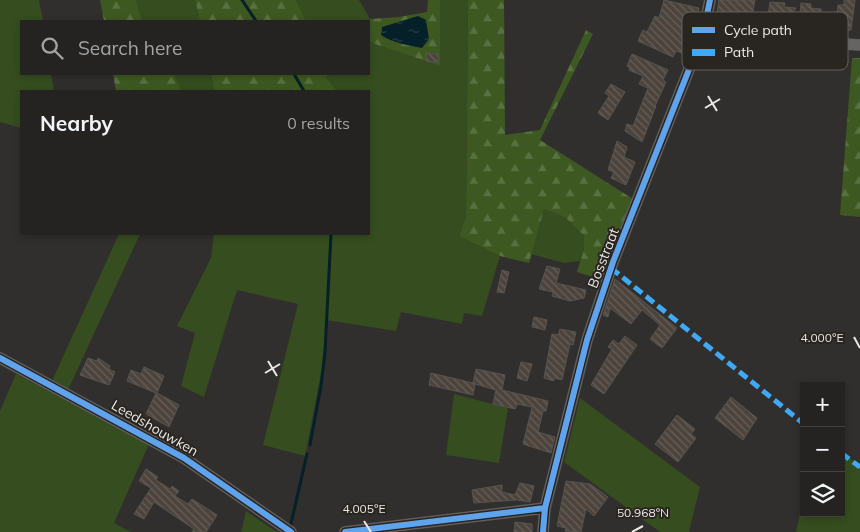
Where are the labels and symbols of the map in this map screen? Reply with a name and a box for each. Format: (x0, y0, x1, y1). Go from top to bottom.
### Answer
legend (682, 12, 848, 70)
text: Cycle path (724, 21, 792, 39)
text: Path (724, 43, 754, 61)
street label: Bosstraat (583, 225, 623, 291)
text: 4.000°E (800, 330, 844, 345)
street label: Leedshouwken (108, 396, 202, 460)
text: 4.005°E (342, 501, 386, 516)
text: 50.968°N (617, 505, 669, 520)

